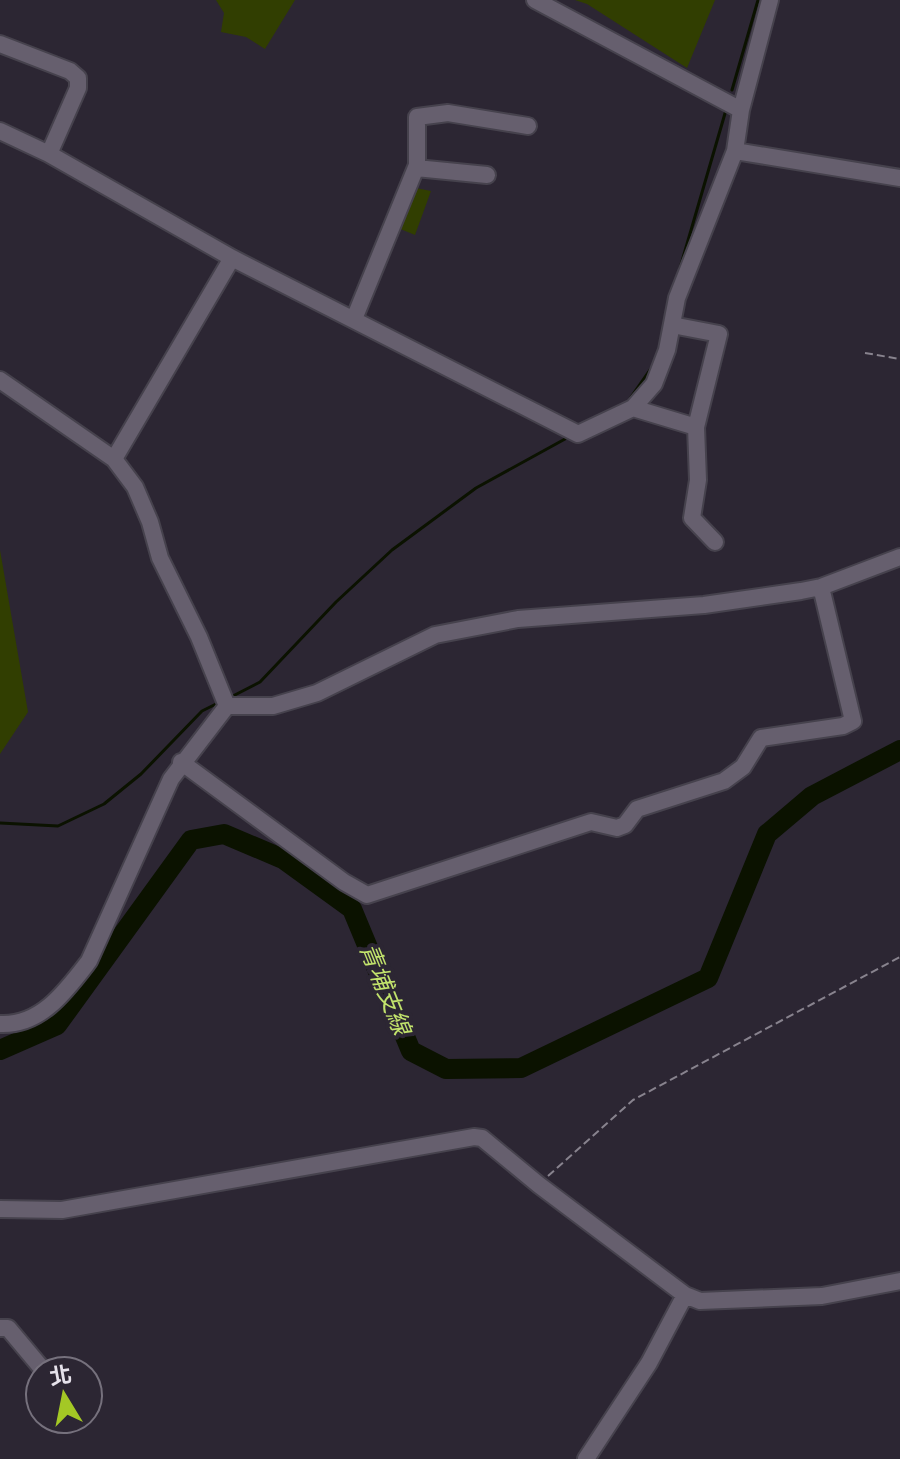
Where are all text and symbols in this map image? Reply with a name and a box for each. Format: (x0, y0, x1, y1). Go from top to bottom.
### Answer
water label: 青埔支線 (353, 939, 418, 1042)
north arrow (24, 1355, 104, 1435)
text: 北 (47, 1361, 74, 1391)

